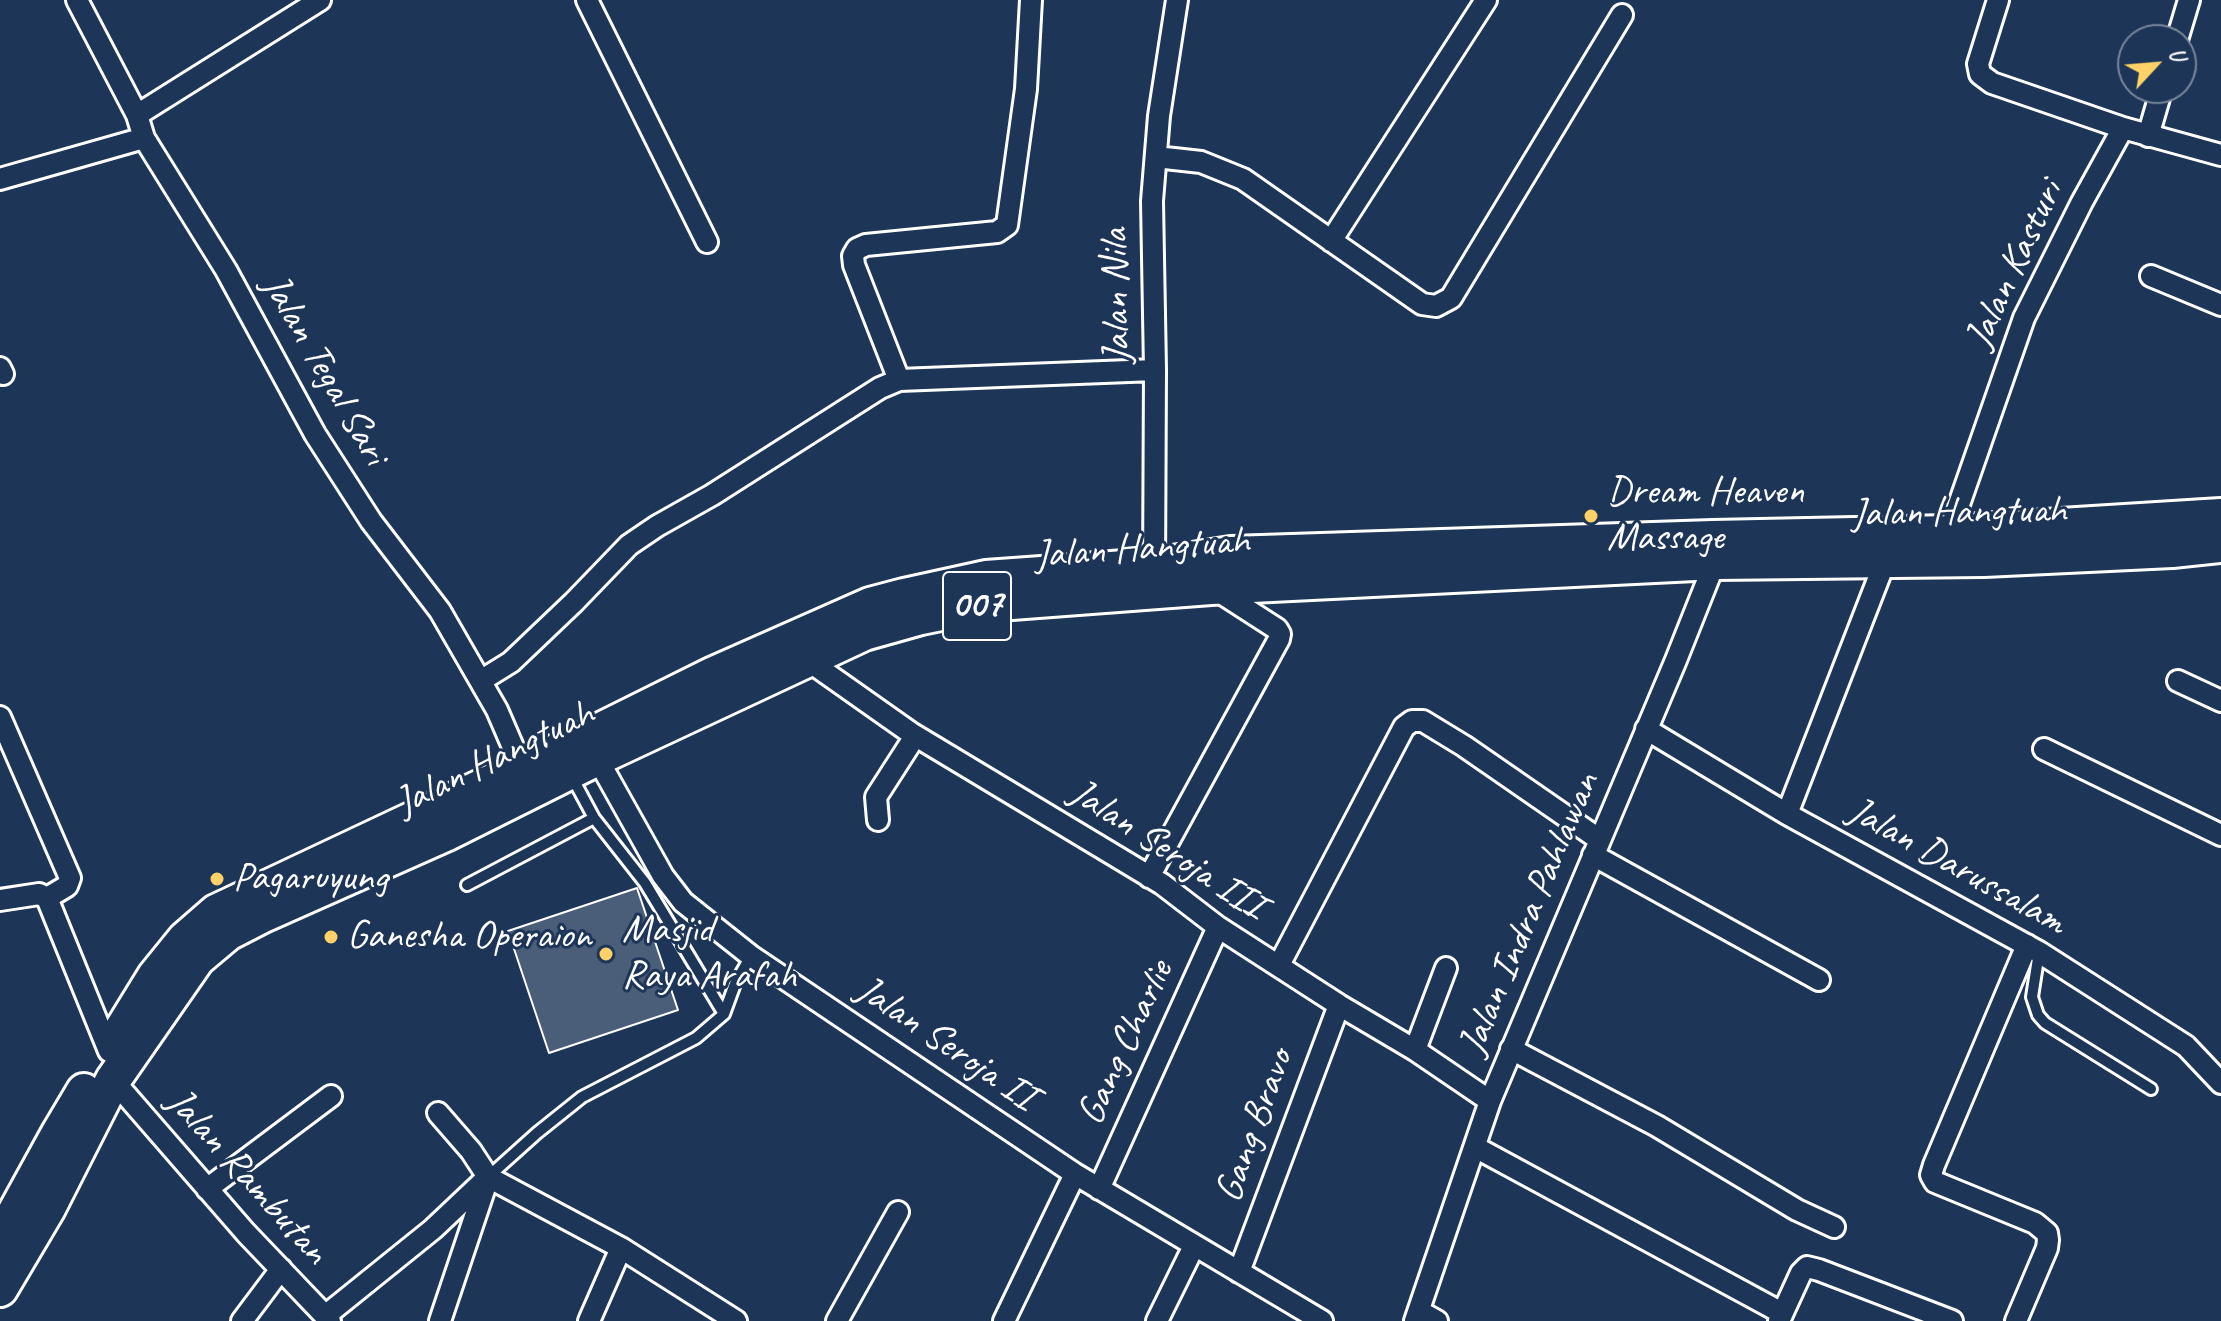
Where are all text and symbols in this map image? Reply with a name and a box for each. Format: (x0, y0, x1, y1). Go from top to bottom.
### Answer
north arrow (2117, 24, 2197, 104)
text: U (2162, 43, 2192, 65)
street label: Jalan Kasturi (1955, 174, 2075, 356)
street label: Jalan Nila (1092, 228, 1142, 364)
street label: Jalan Tegal Sari (250, 266, 398, 474)
place label: Dream Heaven Massage (1607, 469, 1804, 563)
street label: Jalan Hangtuah (1851, 487, 2067, 539)
marker: Dream Heaven Massage (1582, 507, 1600, 525)
street label: Jalan Hangtuah (1033, 518, 1251, 580)
road number: 007 (943, 572, 1011, 640)
street label: Jalan Hangtuah (388, 690, 602, 828)
street label: Jalan Indra Pahlawan (1449, 766, 1611, 1062)
street label: Jalan Seroja III (1060, 769, 1274, 931)
street label: Jalan Darussalam (1840, 787, 2074, 947)
place label: Pagaruyung (233, 855, 388, 903)
marker: Pagaruyung (208, 870, 226, 888)
place label: Masjid Raya Arafah (622, 907, 796, 1001)
place label: Ganesha Operaion (347, 913, 591, 961)
marker: Ganesha Operaion (322, 928, 340, 946)
marker: Masjid Raya Arafah (597, 945, 615, 963)
street label: Gang Charlie (1067, 953, 1185, 1133)
street label: Jalan Seroja II (847, 966, 1045, 1122)
street label: Gang Bravo (1205, 1043, 1305, 1209)
street label: Jalan Rambutan (155, 1079, 339, 1275)

